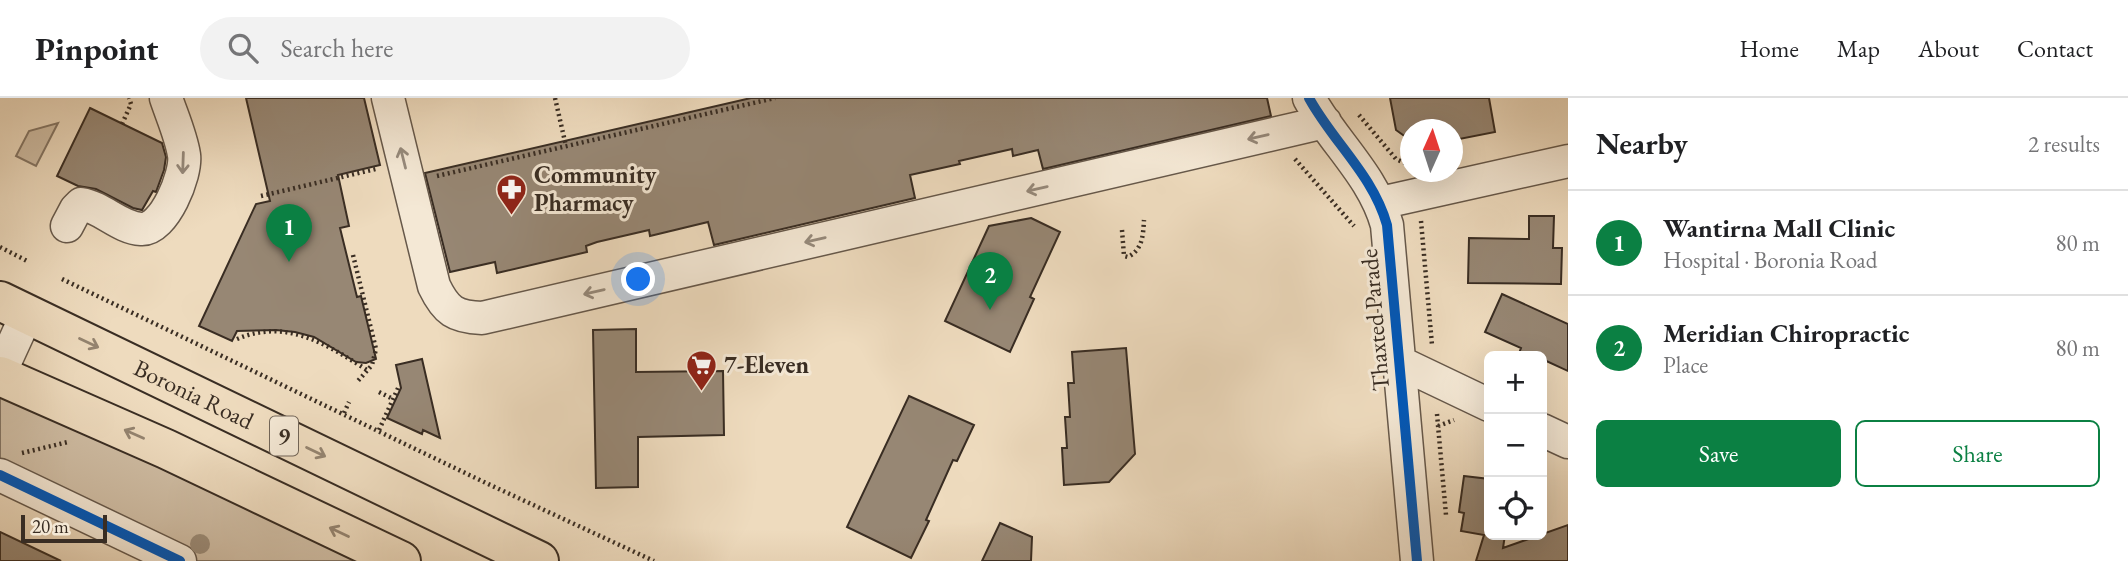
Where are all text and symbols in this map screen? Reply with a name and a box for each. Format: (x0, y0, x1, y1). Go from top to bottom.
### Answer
search box (200, 17, 690, 80)
text: Pinpoint (35, 27, 158, 70)
icon: search (224, 29, 262, 67)
text: Search here (280, 31, 393, 65)
text: Home (1739, 33, 1799, 64)
text: Map (1837, 33, 1880, 64)
text: About (1918, 33, 1979, 64)
text: Contact (2017, 33, 2093, 64)
north arrow (1400, 119, 1463, 182)
text: Nearby (1596, 124, 1688, 163)
text: 2 results (2028, 129, 2100, 159)
one-way arrow (1247, 131, 1270, 144)
one-way arrow (396, 147, 409, 170)
one-way arrow (176, 151, 189, 174)
place label: Community Pharmacy (534, 159, 657, 219)
pharmacy icon: Community Pharmacy (494, 172, 528, 216)
one-way arrow (1026, 182, 1049, 196)
pin: 1 (266, 204, 312, 262)
text: Wantirna Mall Clinic (1663, 211, 1895, 245)
text: 1 (1613, 228, 1625, 258)
text: 80 m (2055, 228, 2100, 258)
one-way arrow (804, 234, 827, 248)
text: Hospital · Boronia Road (1663, 245, 1877, 275)
street label: Thaxted Parade (1353, 248, 1396, 392)
pin: 2 (967, 252, 1013, 310)
your location (621, 262, 655, 296)
one-way arrow (583, 286, 606, 299)
text: Meridian Chiropractic (1663, 316, 1909, 350)
text: 2 (1613, 333, 1625, 363)
text: 80 m (2055, 333, 2100, 363)
one-way arrow (78, 337, 99, 350)
supermarket icon: 7-Eleven (684, 348, 718, 392)
place label: 7-Eleven (724, 349, 809, 380)
text: Place (1663, 350, 1708, 380)
map controls (1484, 351, 1547, 540)
button: + (1484, 351, 1547, 414)
street label: Boronia Road (129, 352, 260, 436)
button: − (1484, 414, 1547, 477)
road number: 9 (270, 416, 298, 456)
button: Save (1596, 420, 1841, 487)
button: Share (1855, 420, 2100, 487)
one-way arrow (124, 427, 145, 440)
one-way arrow (305, 446, 326, 459)
button: locate (1484, 477, 1547, 540)
scale bar (21, 512, 107, 544)
text: 20 m (32, 514, 69, 539)
one-way arrow (329, 525, 350, 538)

